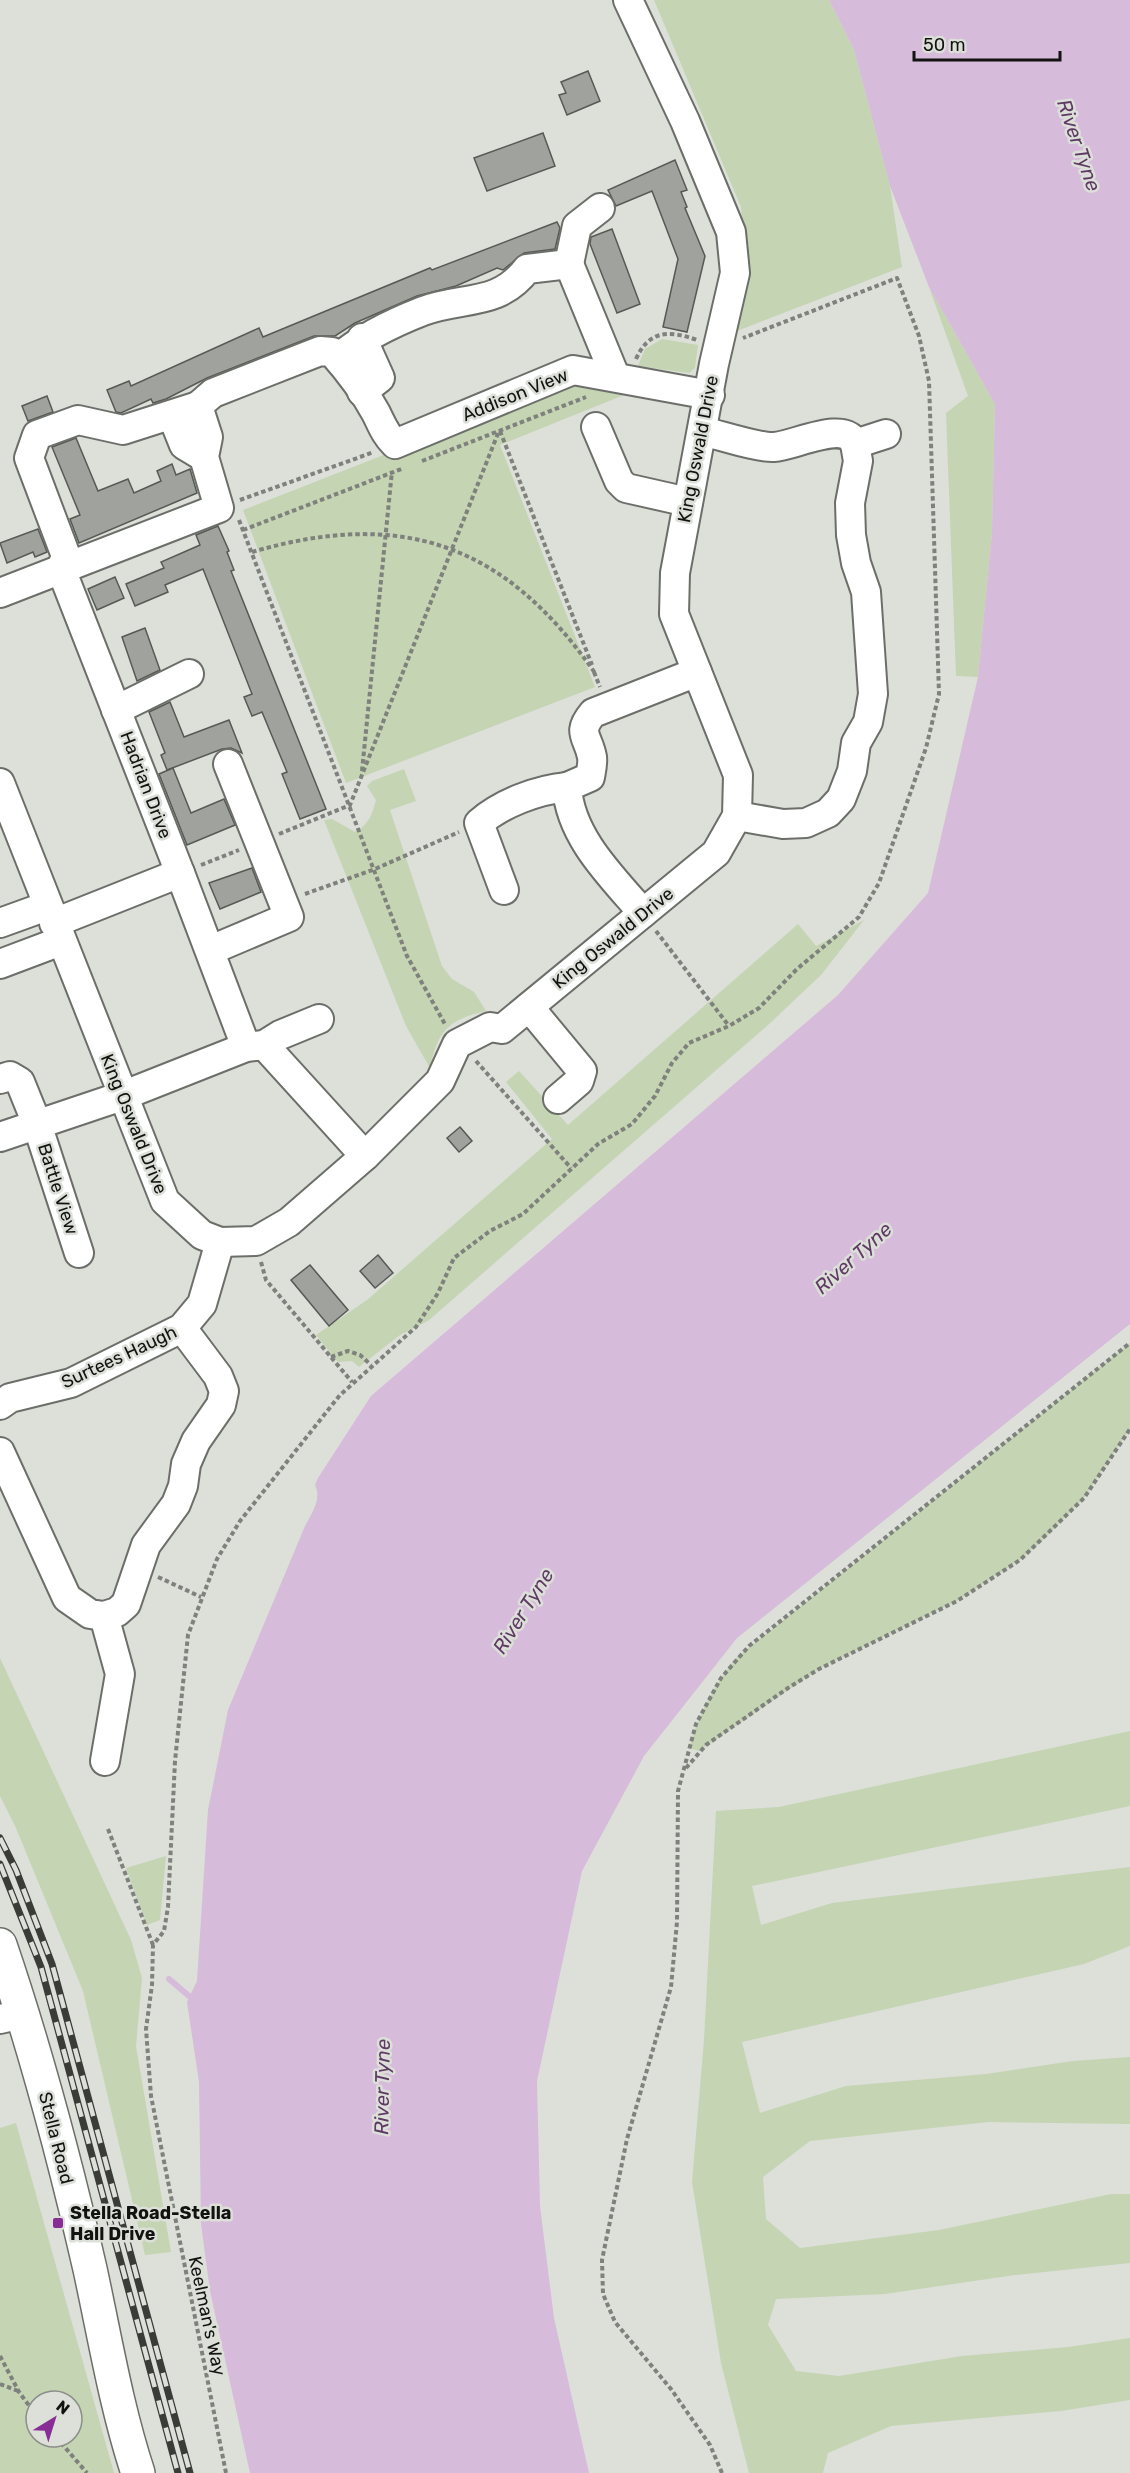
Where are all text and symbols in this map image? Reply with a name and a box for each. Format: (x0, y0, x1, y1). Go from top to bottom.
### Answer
scale bar (914, 24, 1060, 62)
text: 50 m (923, 34, 966, 56)
water label: River Tyne (1052, 96, 1106, 194)
street label: Addison View (459, 364, 571, 426)
street label: King Oswald Drive (673, 374, 723, 524)
street label: Hadrian Drive (115, 728, 177, 842)
street label: King Oswald Drive (548, 882, 678, 994)
street label: King Oswald Drive (96, 1051, 172, 1197)
street label: Battle View (33, 1141, 83, 1237)
water label: River Tyne (809, 1217, 897, 1299)
street label: Surtees Haugh (58, 1321, 180, 1393)
water label: River Tyne (487, 1564, 559, 1658)
water label: River Tyne (369, 2039, 395, 2135)
street label: Stella Road (34, 2090, 78, 2186)
place label: Stella Road-Stella Hall Drive (70, 2202, 231, 2245)
marker: Stella Road-Stella Hall Drive (51, 2216, 65, 2230)
street label: Keelman's Way (184, 2254, 230, 2378)
north arrow (24, 2389, 84, 2449)
text: N (53, 2397, 73, 2419)

